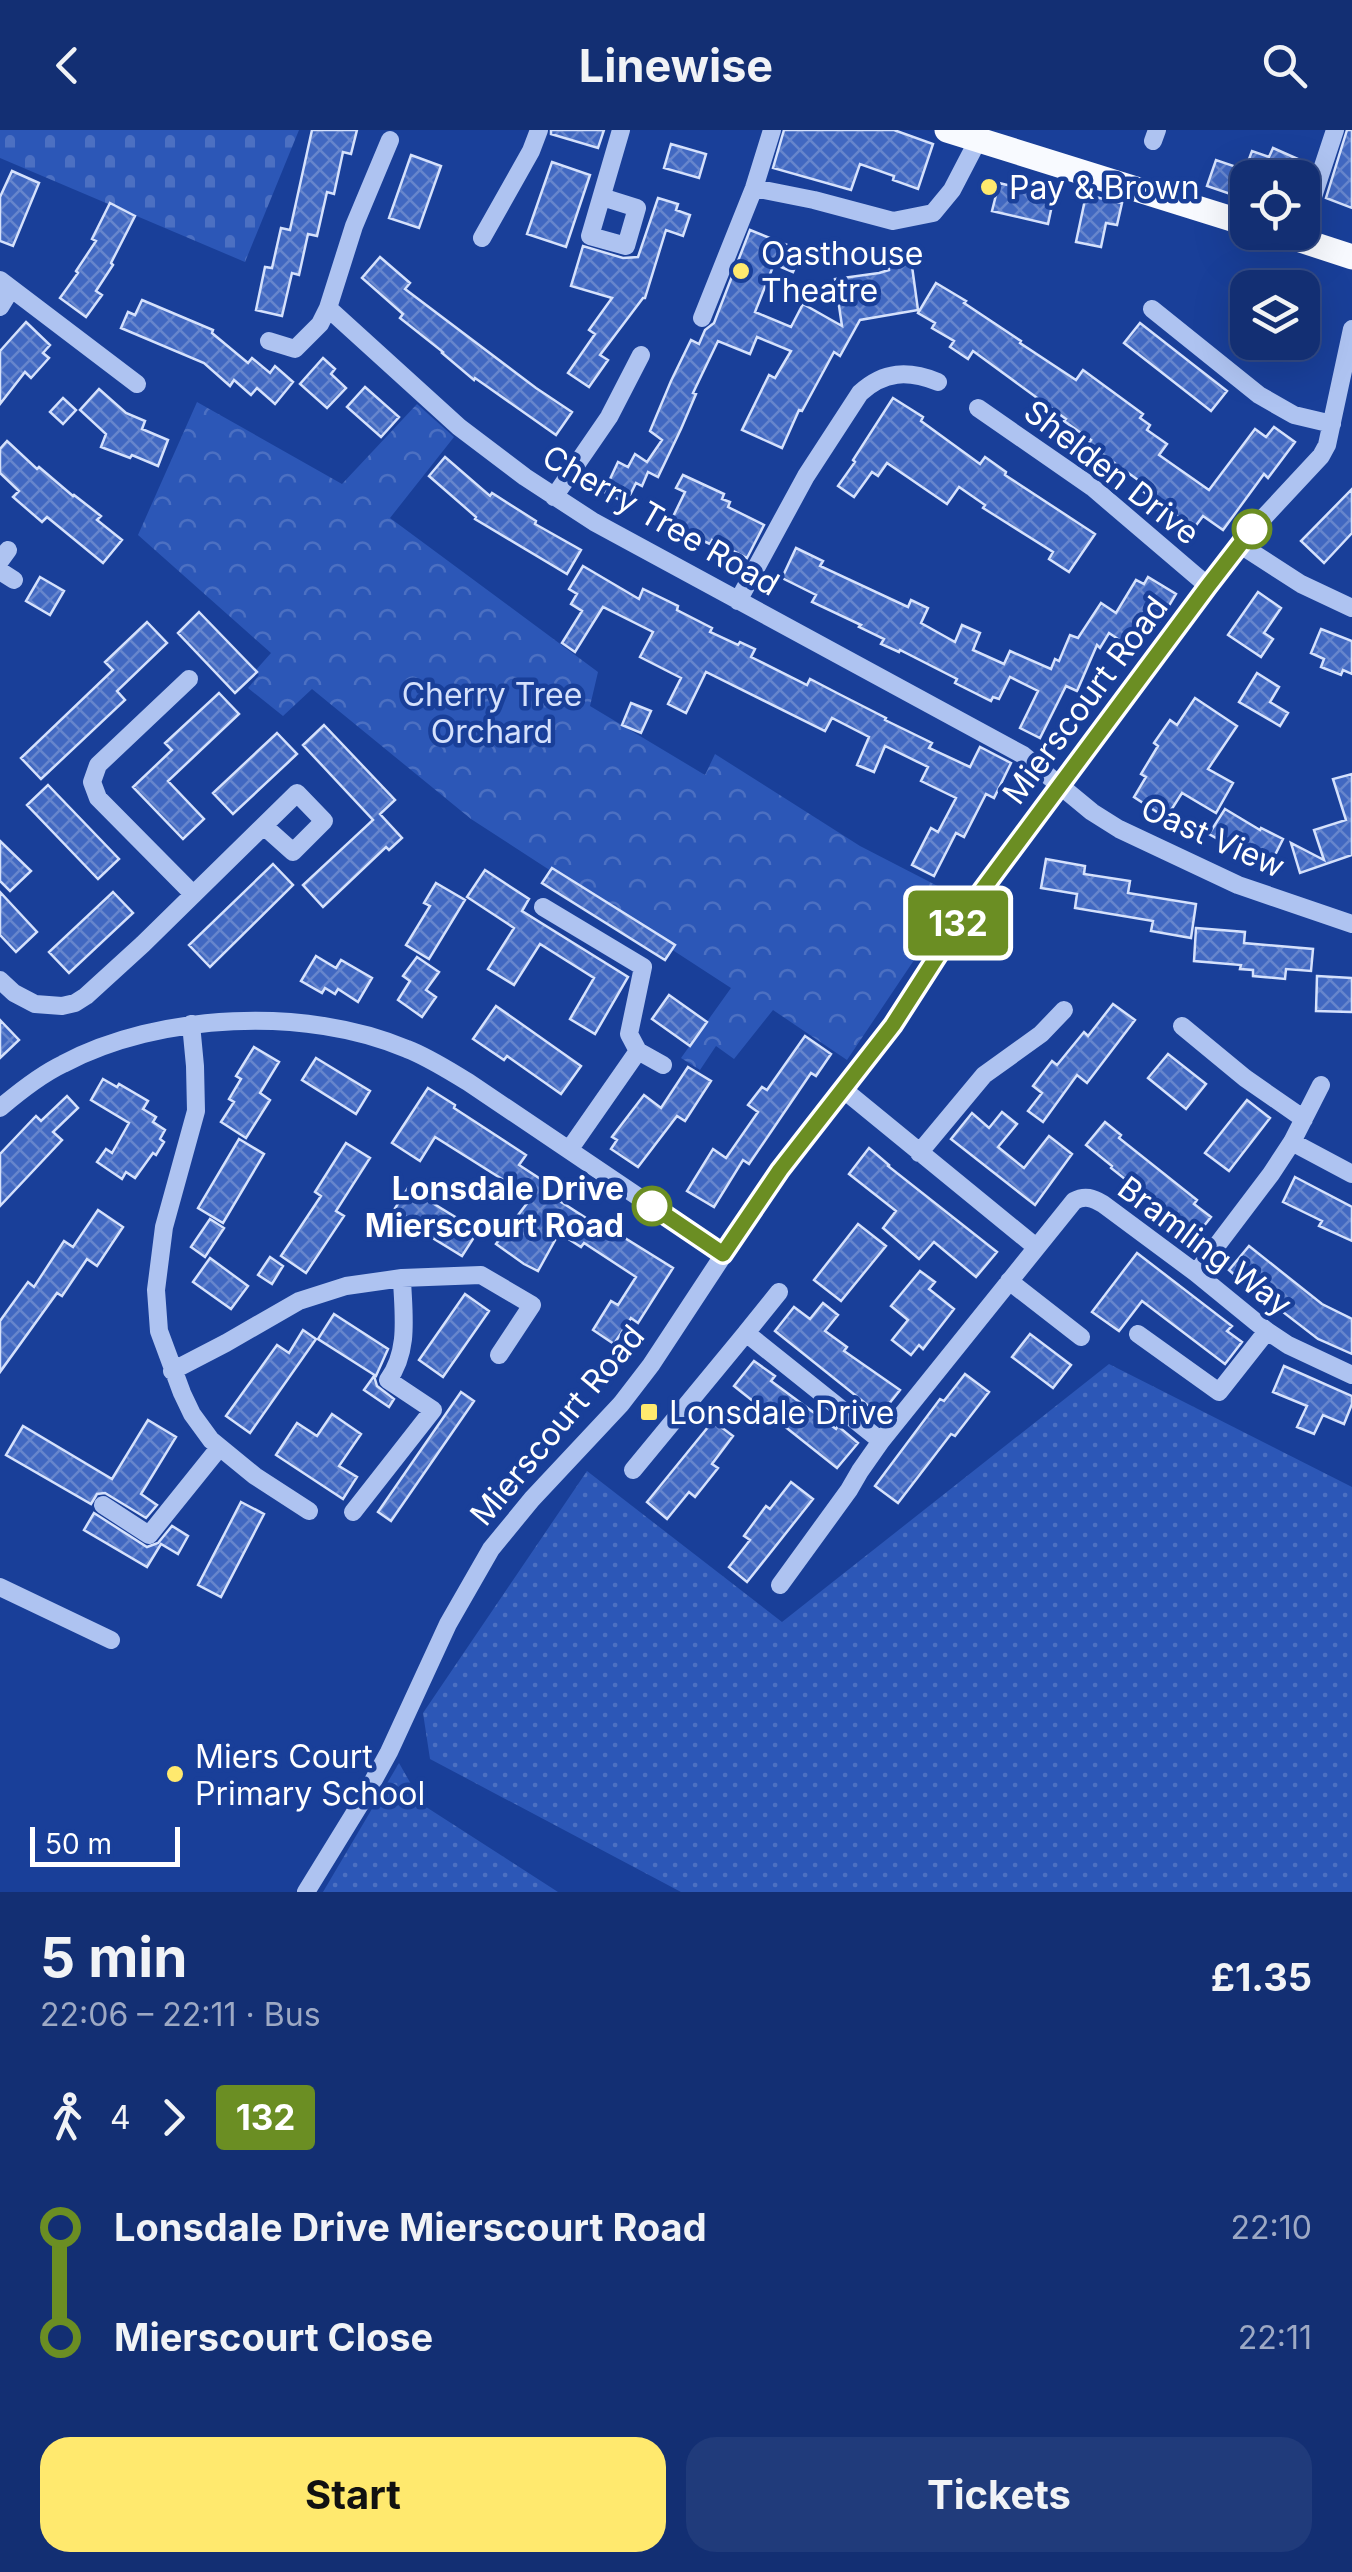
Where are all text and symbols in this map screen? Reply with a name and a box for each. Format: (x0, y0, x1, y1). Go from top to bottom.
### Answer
icon: back (40, 38, 95, 93)
text: Linewise (579, 38, 773, 93)
icon: search (1257, 38, 1312, 93)
map controls (1230, 160, 1320, 360)
button: locate (1230, 160, 1320, 250)
place label: Pay & Brown (1009, 168, 1200, 207)
marker: Pay & Brown (978, 176, 1000, 198)
place label: Oasthouse Theatre (761, 234, 923, 310)
marker: Oasthouse Theatre (730, 260, 752, 282)
button: layers (1230, 270, 1320, 360)
street label: Shelden Drive (1017, 392, 1207, 552)
street label: Cherry Tree Road (536, 436, 786, 604)
unlabelled marker (1233, 510, 1271, 548)
street label: Mierscourt Road (994, 588, 1176, 812)
park label: Cherry Tree Orchard (402, 675, 582, 751)
street label: Oast View (1135, 788, 1291, 886)
line badge: 132 (900, 890, 1016, 956)
text: 132 (928, 902, 988, 944)
street label: Bramling Way (1110, 1168, 1300, 1324)
place label: Lonsdale Drive Mierscourt Road (365, 1169, 624, 1245)
marker: Lonsdale Drive Mierscourt Road (633, 1187, 671, 1225)
street label: Mierscourt Road (462, 1317, 652, 1533)
place label: Lonsdale Drive (669, 1393, 894, 1432)
marker: Lonsdale Drive (638, 1401, 660, 1423)
place label: Miers Court Primary School (195, 1737, 425, 1813)
marker: Miers Court Primary School (164, 1763, 186, 1785)
scale bar (30, 1822, 180, 1866)
text: 50 m (45, 1827, 112, 1861)
text: 5 min (40, 1924, 188, 1990)
text: £1.35 (1211, 1954, 1312, 2000)
text: 22:06 – 22:11 · Bus (40, 1995, 321, 2034)
icon: walk (40, 2090, 95, 2145)
icon: forward (146, 2090, 201, 2145)
text: 132 (236, 2096, 295, 2138)
text: 4 (110, 2098, 131, 2137)
text: Lonsdale Drive Mierscourt Road (114, 2204, 707, 2250)
text: 22:10 (1231, 2208, 1312, 2247)
text: Mierscourt Close (114, 2314, 433, 2360)
text: 22:11 (1238, 2318, 1312, 2357)
button: Start (40, 2437, 666, 2552)
button: Tickets (686, 2437, 1312, 2552)

